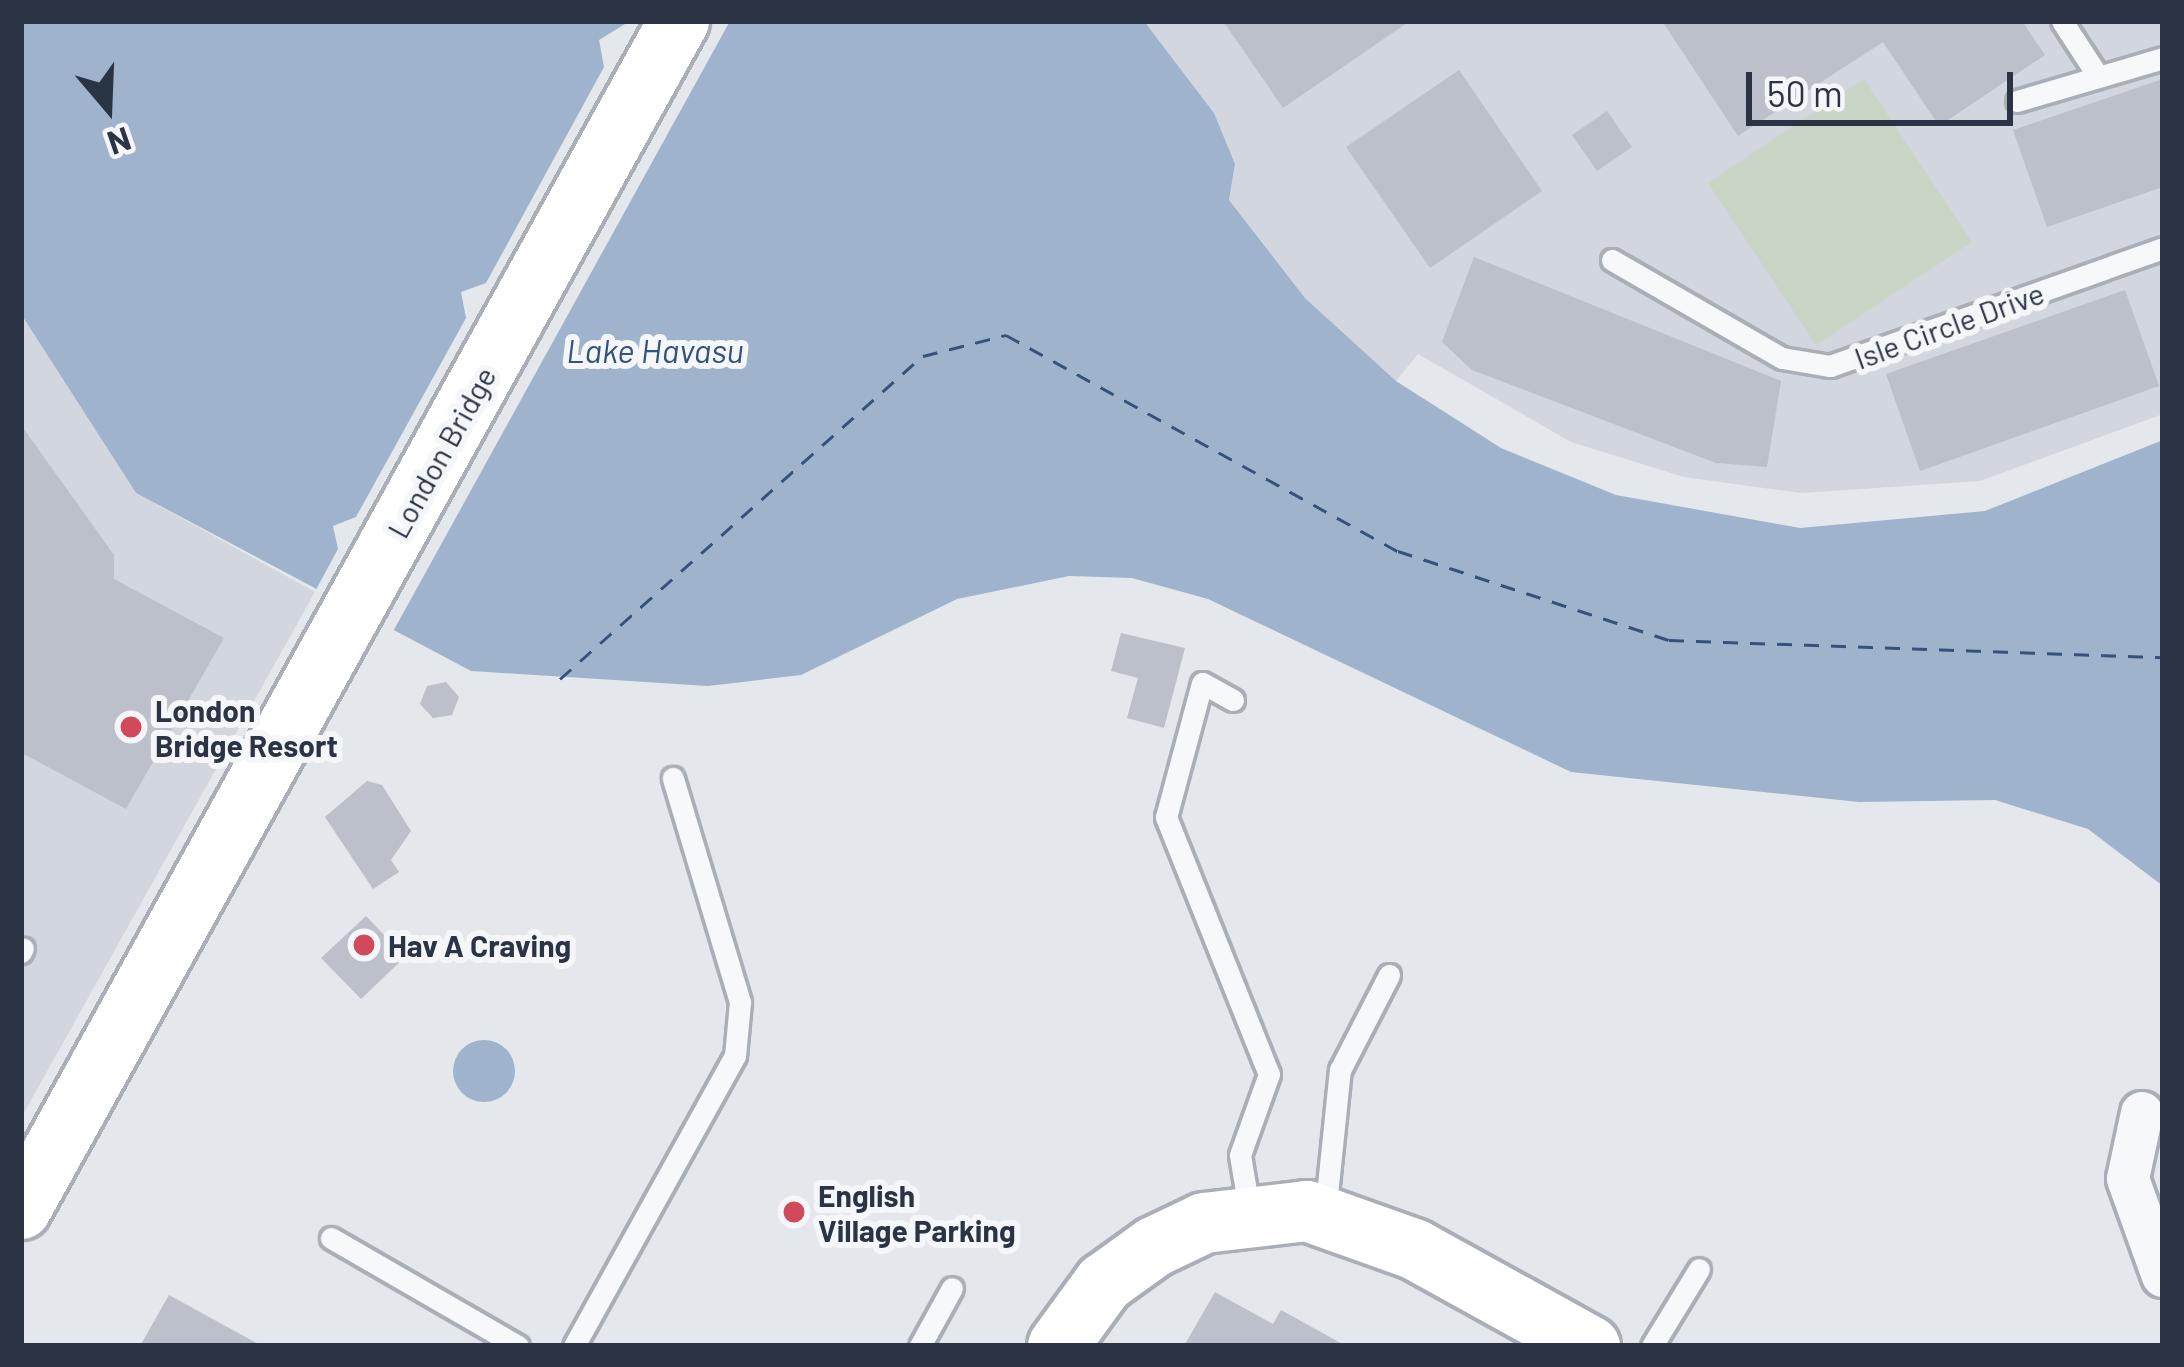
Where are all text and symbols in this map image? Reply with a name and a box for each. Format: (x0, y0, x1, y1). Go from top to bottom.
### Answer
north arrow (48, 48, 168, 168)
scale bar (1752, 48, 2019, 122)
text: 50 m (1767, 71, 1843, 114)
text: N (103, 120, 137, 165)
street label: Isle Circle Drive (1849, 274, 2049, 376)
water label: Lake Havasu (566, 331, 744, 371)
street label: London Bridge (379, 360, 503, 544)
place label: London Bridge Resort (155, 692, 338, 762)
marker: London Bridge Resort (118, 714, 144, 740)
place label: Hav A Craving (388, 927, 571, 963)
marker: Hav A Craving (351, 932, 377, 958)
place label: English Village Parking (818, 1177, 1016, 1248)
marker: English Village Parking (781, 1199, 807, 1225)

